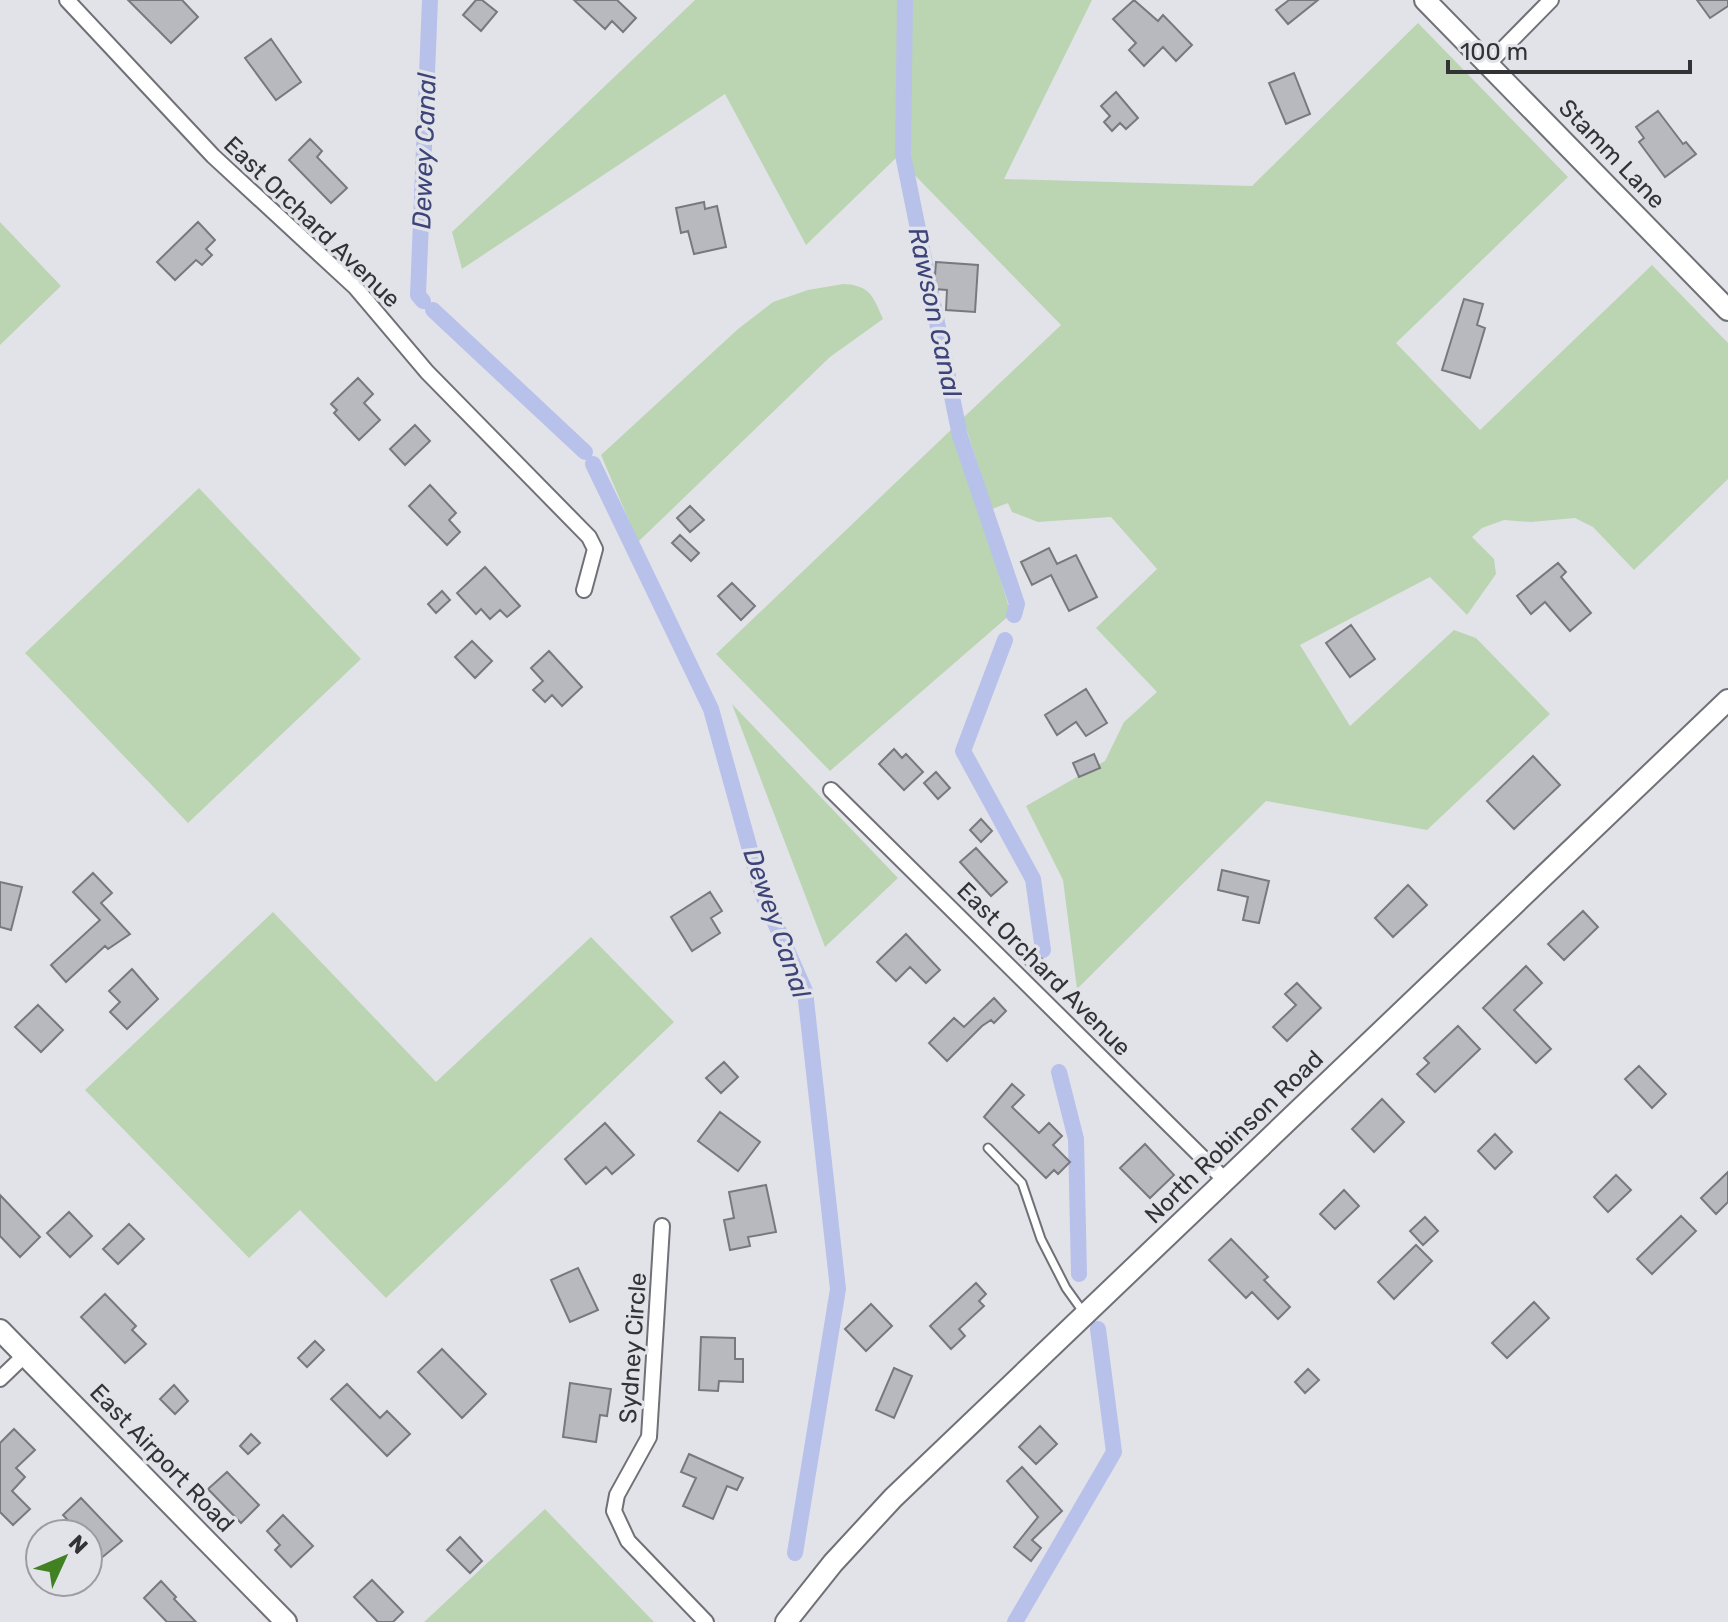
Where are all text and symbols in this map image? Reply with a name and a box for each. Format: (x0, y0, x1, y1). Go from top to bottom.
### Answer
scale bar (1448, 24, 1690, 74)
text: 100 m (1460, 38, 1528, 66)
water label: Dewey Canal (406, 72, 443, 230)
street label: Stamm Lane (1553, 94, 1671, 214)
street label: East Orchard Avenue (218, 131, 406, 313)
water label: Rawson Canal (901, 224, 968, 401)
water label: Dewey Canal (736, 844, 817, 1003)
street label: East Orchard Avenue (951, 876, 1137, 1062)
street label: North Robinson Road (1139, 1045, 1329, 1229)
street label: Sydney Circle (614, 1272, 652, 1424)
street label: East Airport Road (84, 1378, 240, 1538)
north arrow (24, 1518, 104, 1598)
text: N (63, 1529, 93, 1560)

